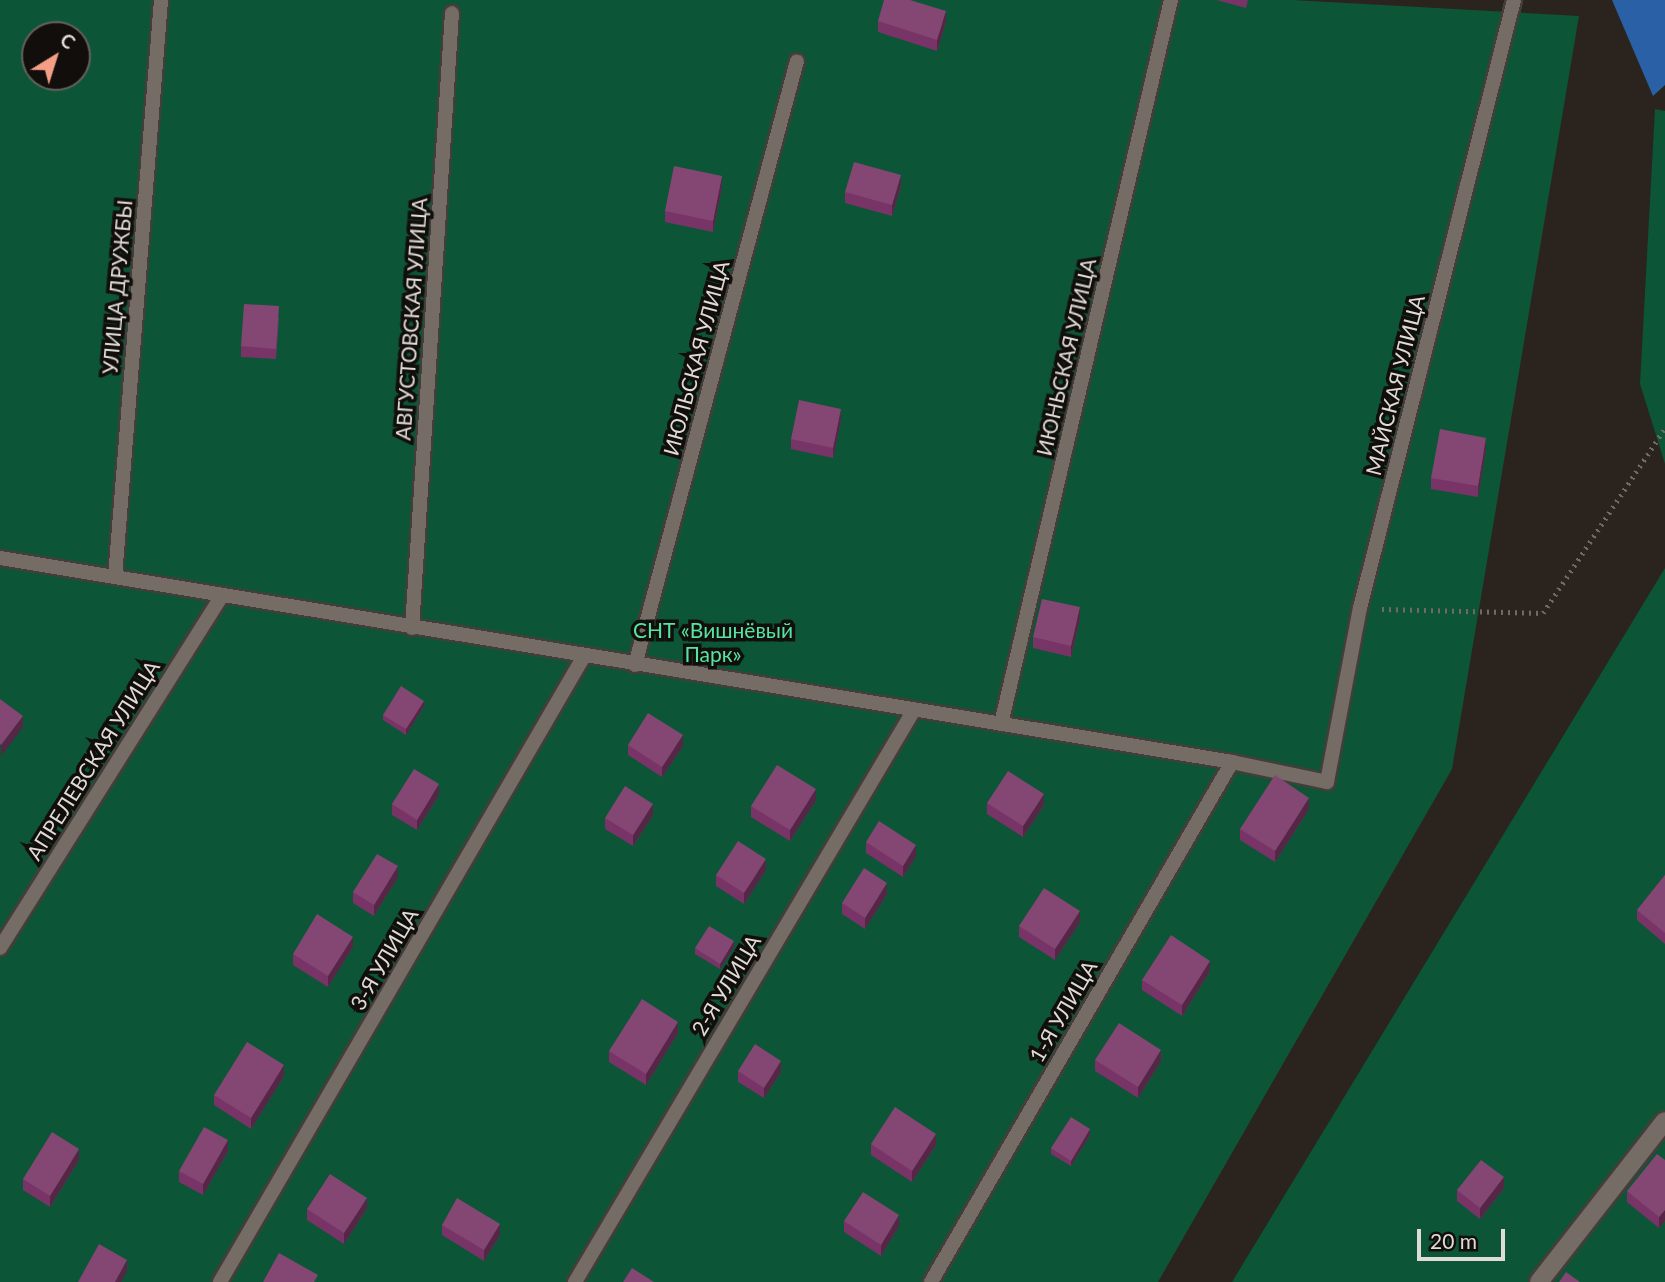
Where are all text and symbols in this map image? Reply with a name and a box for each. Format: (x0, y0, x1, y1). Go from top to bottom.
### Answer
north arrow (21, 21, 91, 91)
text: С (56, 28, 80, 54)
street label: АВГУСТОВСКАЯ УЛИЦА (390, 197, 432, 441)
street label: УЛИЦА ДРУЖБЫ (97, 199, 137, 375)
street label: ИЮНЬСКАЯ УЛИЦА (1031, 256, 1101, 458)
street label: ИЮЛЬСКАЯ УЛИЦА (658, 258, 734, 458)
street label: МАЙСКАЯ УЛИЦА (1360, 292, 1430, 478)
park label: СНТ «Вишнёвый Парк» (633, 617, 793, 667)
street label: АПРЕЛЕВСКАЯ УЛИЦА (21, 656, 165, 864)
street label: 3-Я УЛИЦА (345, 904, 423, 1014)
street label: 2-Я УЛИЦА (686, 930, 766, 1040)
street label: 1-Я УЛИЦА (1024, 956, 1102, 1066)
scale bar (1420, 1216, 1508, 1260)
text: 20 m (1430, 1228, 1477, 1253)

